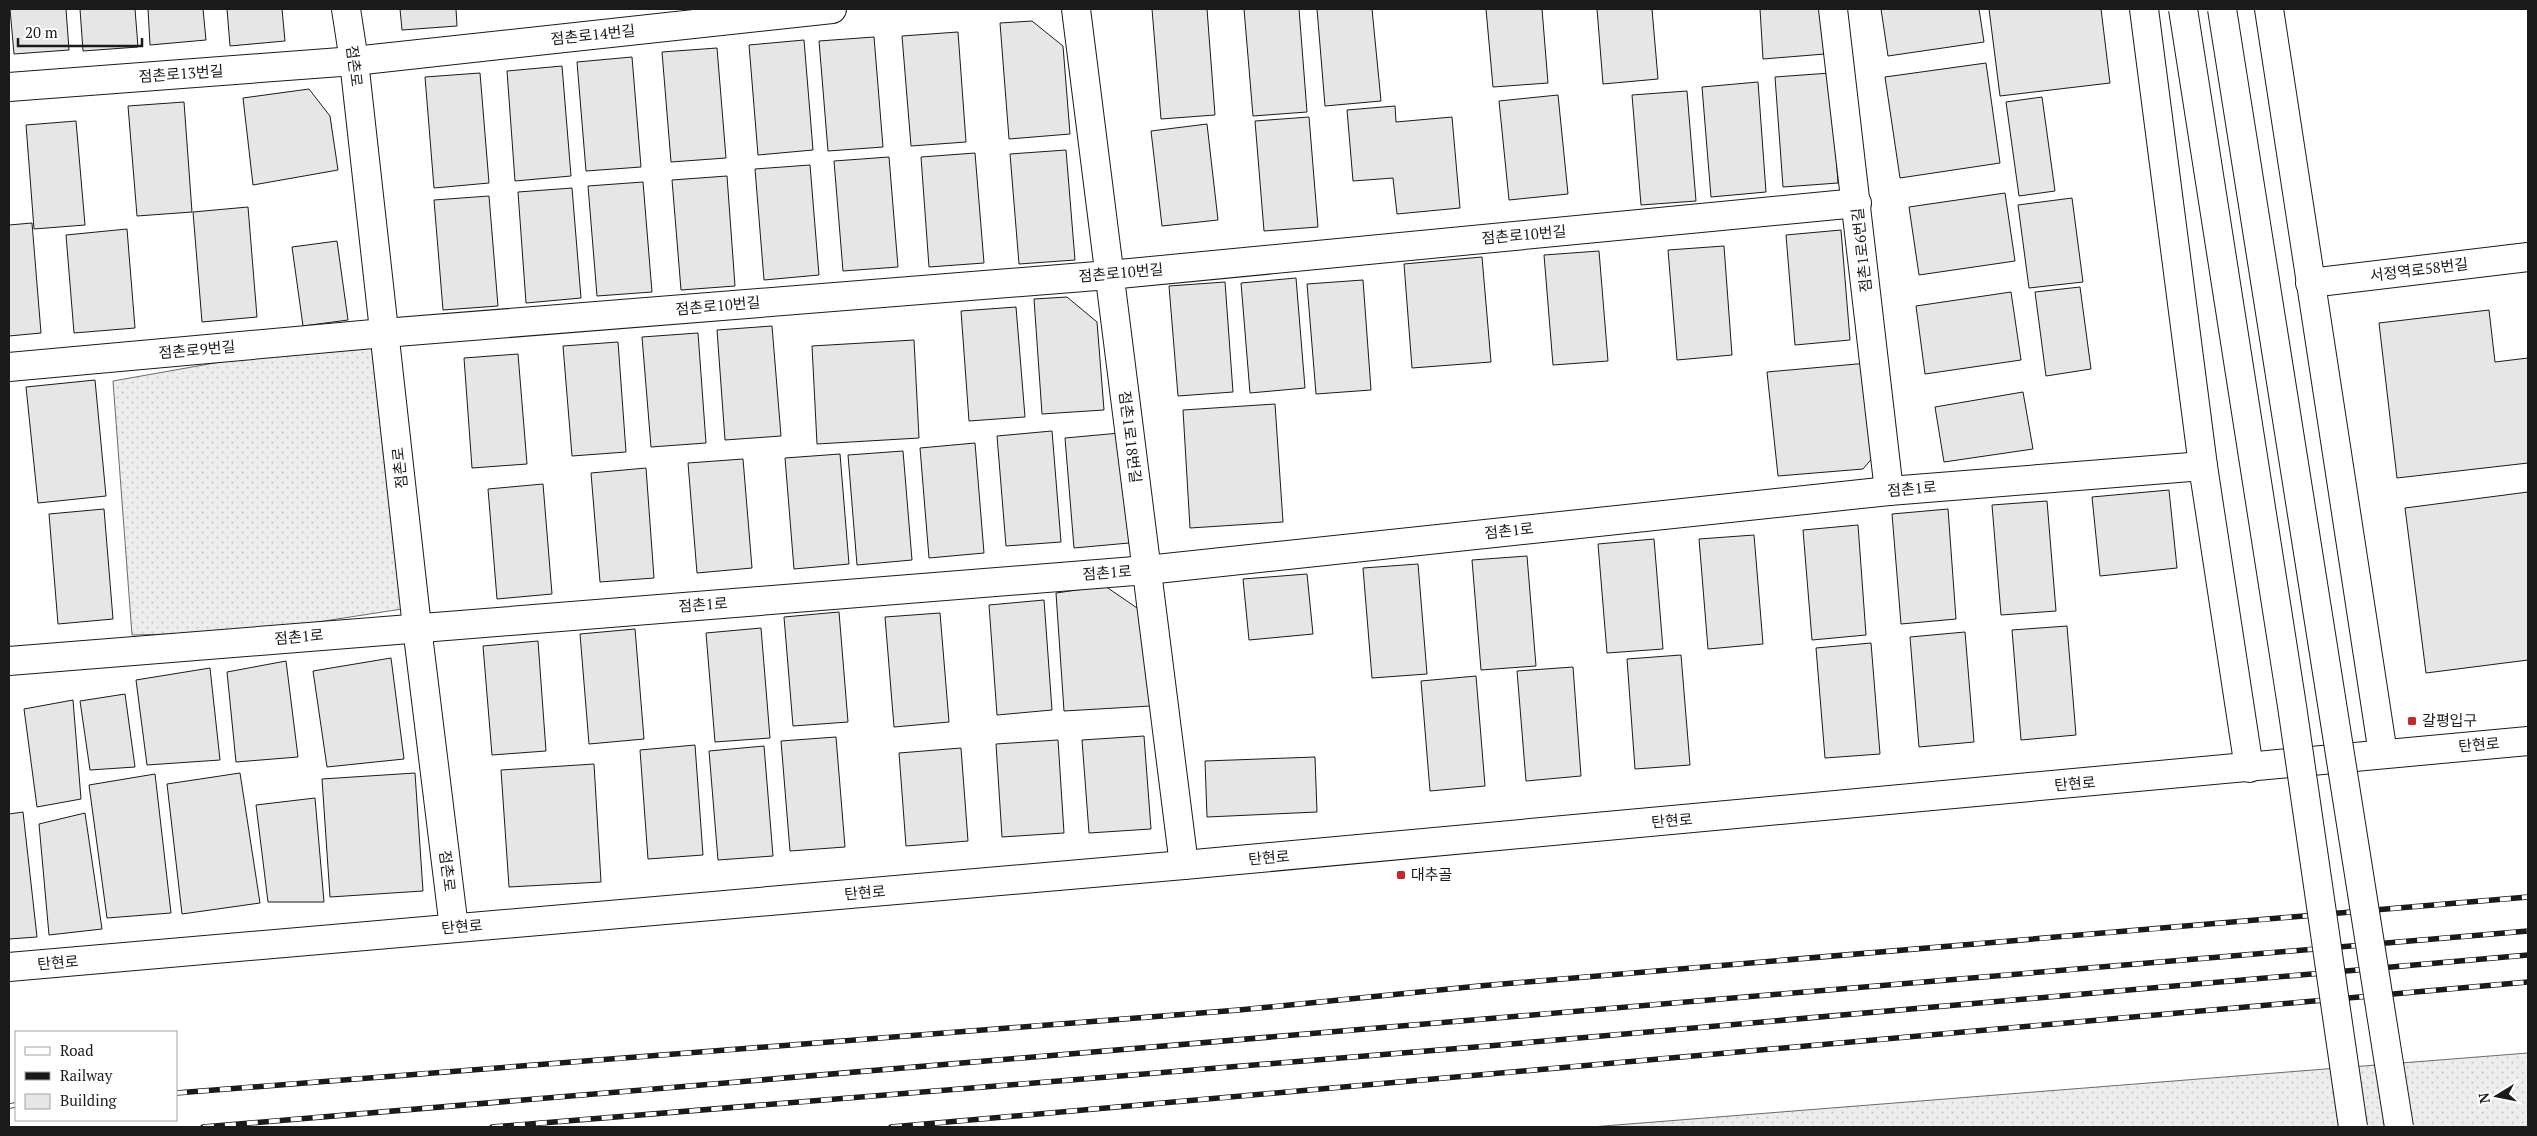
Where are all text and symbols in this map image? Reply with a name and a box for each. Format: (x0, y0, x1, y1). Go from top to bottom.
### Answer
scale bar (18, 15, 141, 47)
street label: 점촌로14번길 (550, 20, 636, 48)
text: 20 m (25, 22, 58, 42)
street label: 점촌로 (343, 44, 367, 88)
street label: 점촌로13번길 (138, 60, 224, 86)
street label: 점촌1로6번길 (1847, 207, 1875, 293)
street label: 점촌로10번길 (1481, 220, 1567, 248)
street label: 서정역로58번길 (2369, 253, 2469, 285)
street label: 점촌로10번길 (1078, 258, 1164, 286)
street label: 점촌로10번길 (675, 291, 761, 319)
street label: 점촌로9번길 (158, 336, 236, 362)
street label: 점촌1로18번길 (1115, 390, 1147, 484)
street label: 점촌로 (387, 446, 411, 490)
street label: 점촌1로 (1886, 476, 1937, 500)
street label: 점촌1로 (1483, 517, 1535, 543)
street label: 점촌1로 (1082, 560, 1132, 584)
street label: 점촌1로 (678, 592, 728, 616)
street label: 점촌1로 (273, 624, 324, 648)
place label: 갈평입구 (2422, 710, 2477, 730)
marker: 갈평입구 (2406, 715, 2418, 727)
street label: 탄현로 (2457, 732, 2500, 756)
street label: 탄현로 (2053, 771, 2096, 795)
street label: 탄현로 (1650, 808, 1693, 832)
street label: 탄현로 (1247, 845, 1290, 869)
street label: 점촌로 (436, 849, 460, 893)
place label: 대추골 (1411, 864, 1452, 884)
marker: 대추골 (1395, 869, 1407, 881)
street label: 탄현로 (843, 880, 886, 904)
street label: 탄현로 (440, 914, 483, 938)
street label: 탄현로 (36, 950, 79, 974)
legend (15, 1031, 178, 1121)
text: Road (60, 1040, 93, 1060)
text: Railway (60, 1065, 113, 1085)
north arrow (2472, 1071, 2522, 1121)
text: Building (60, 1090, 118, 1110)
text: N (2473, 1091, 2494, 1105)

